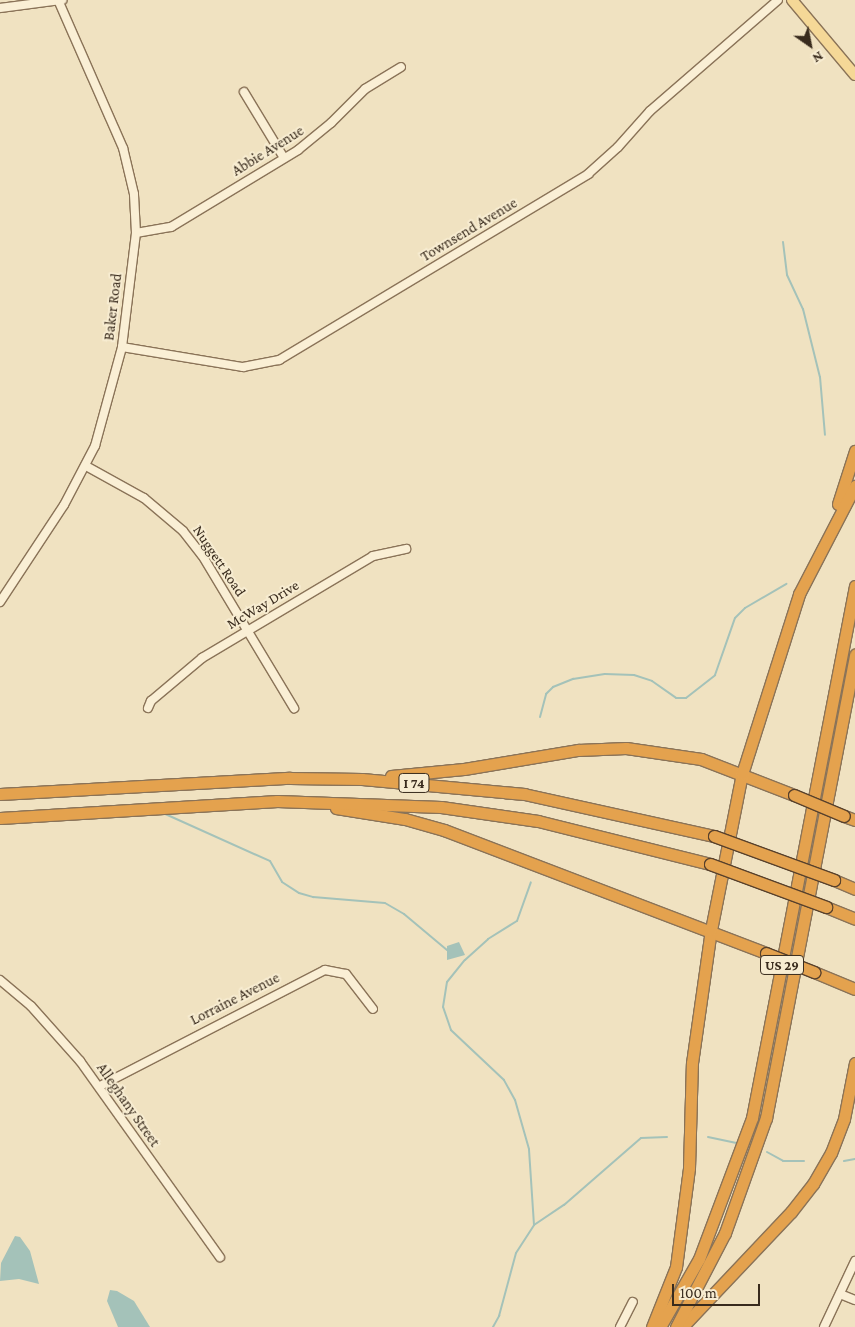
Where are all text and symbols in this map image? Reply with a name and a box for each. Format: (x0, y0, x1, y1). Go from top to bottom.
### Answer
north arrow (785, 20, 835, 70)
text: N (810, 48, 827, 67)
street label: Abbie Avenue (229, 122, 307, 180)
street label: Townsend Avenue (417, 194, 521, 266)
street label: Baker Road (100, 272, 126, 342)
street label: Nuggett Road (189, 522, 249, 600)
street label: McWay Drive (224, 576, 302, 634)
road number: I 74 (398, 771, 430, 794)
road number: US 29 (760, 954, 804, 976)
street label: Lorraine Avenue (187, 969, 283, 1029)
street label: Alleghany Street (92, 1060, 164, 1150)
scale bar (675, 1274, 762, 1306)
text: 100 m (680, 1285, 717, 1301)

